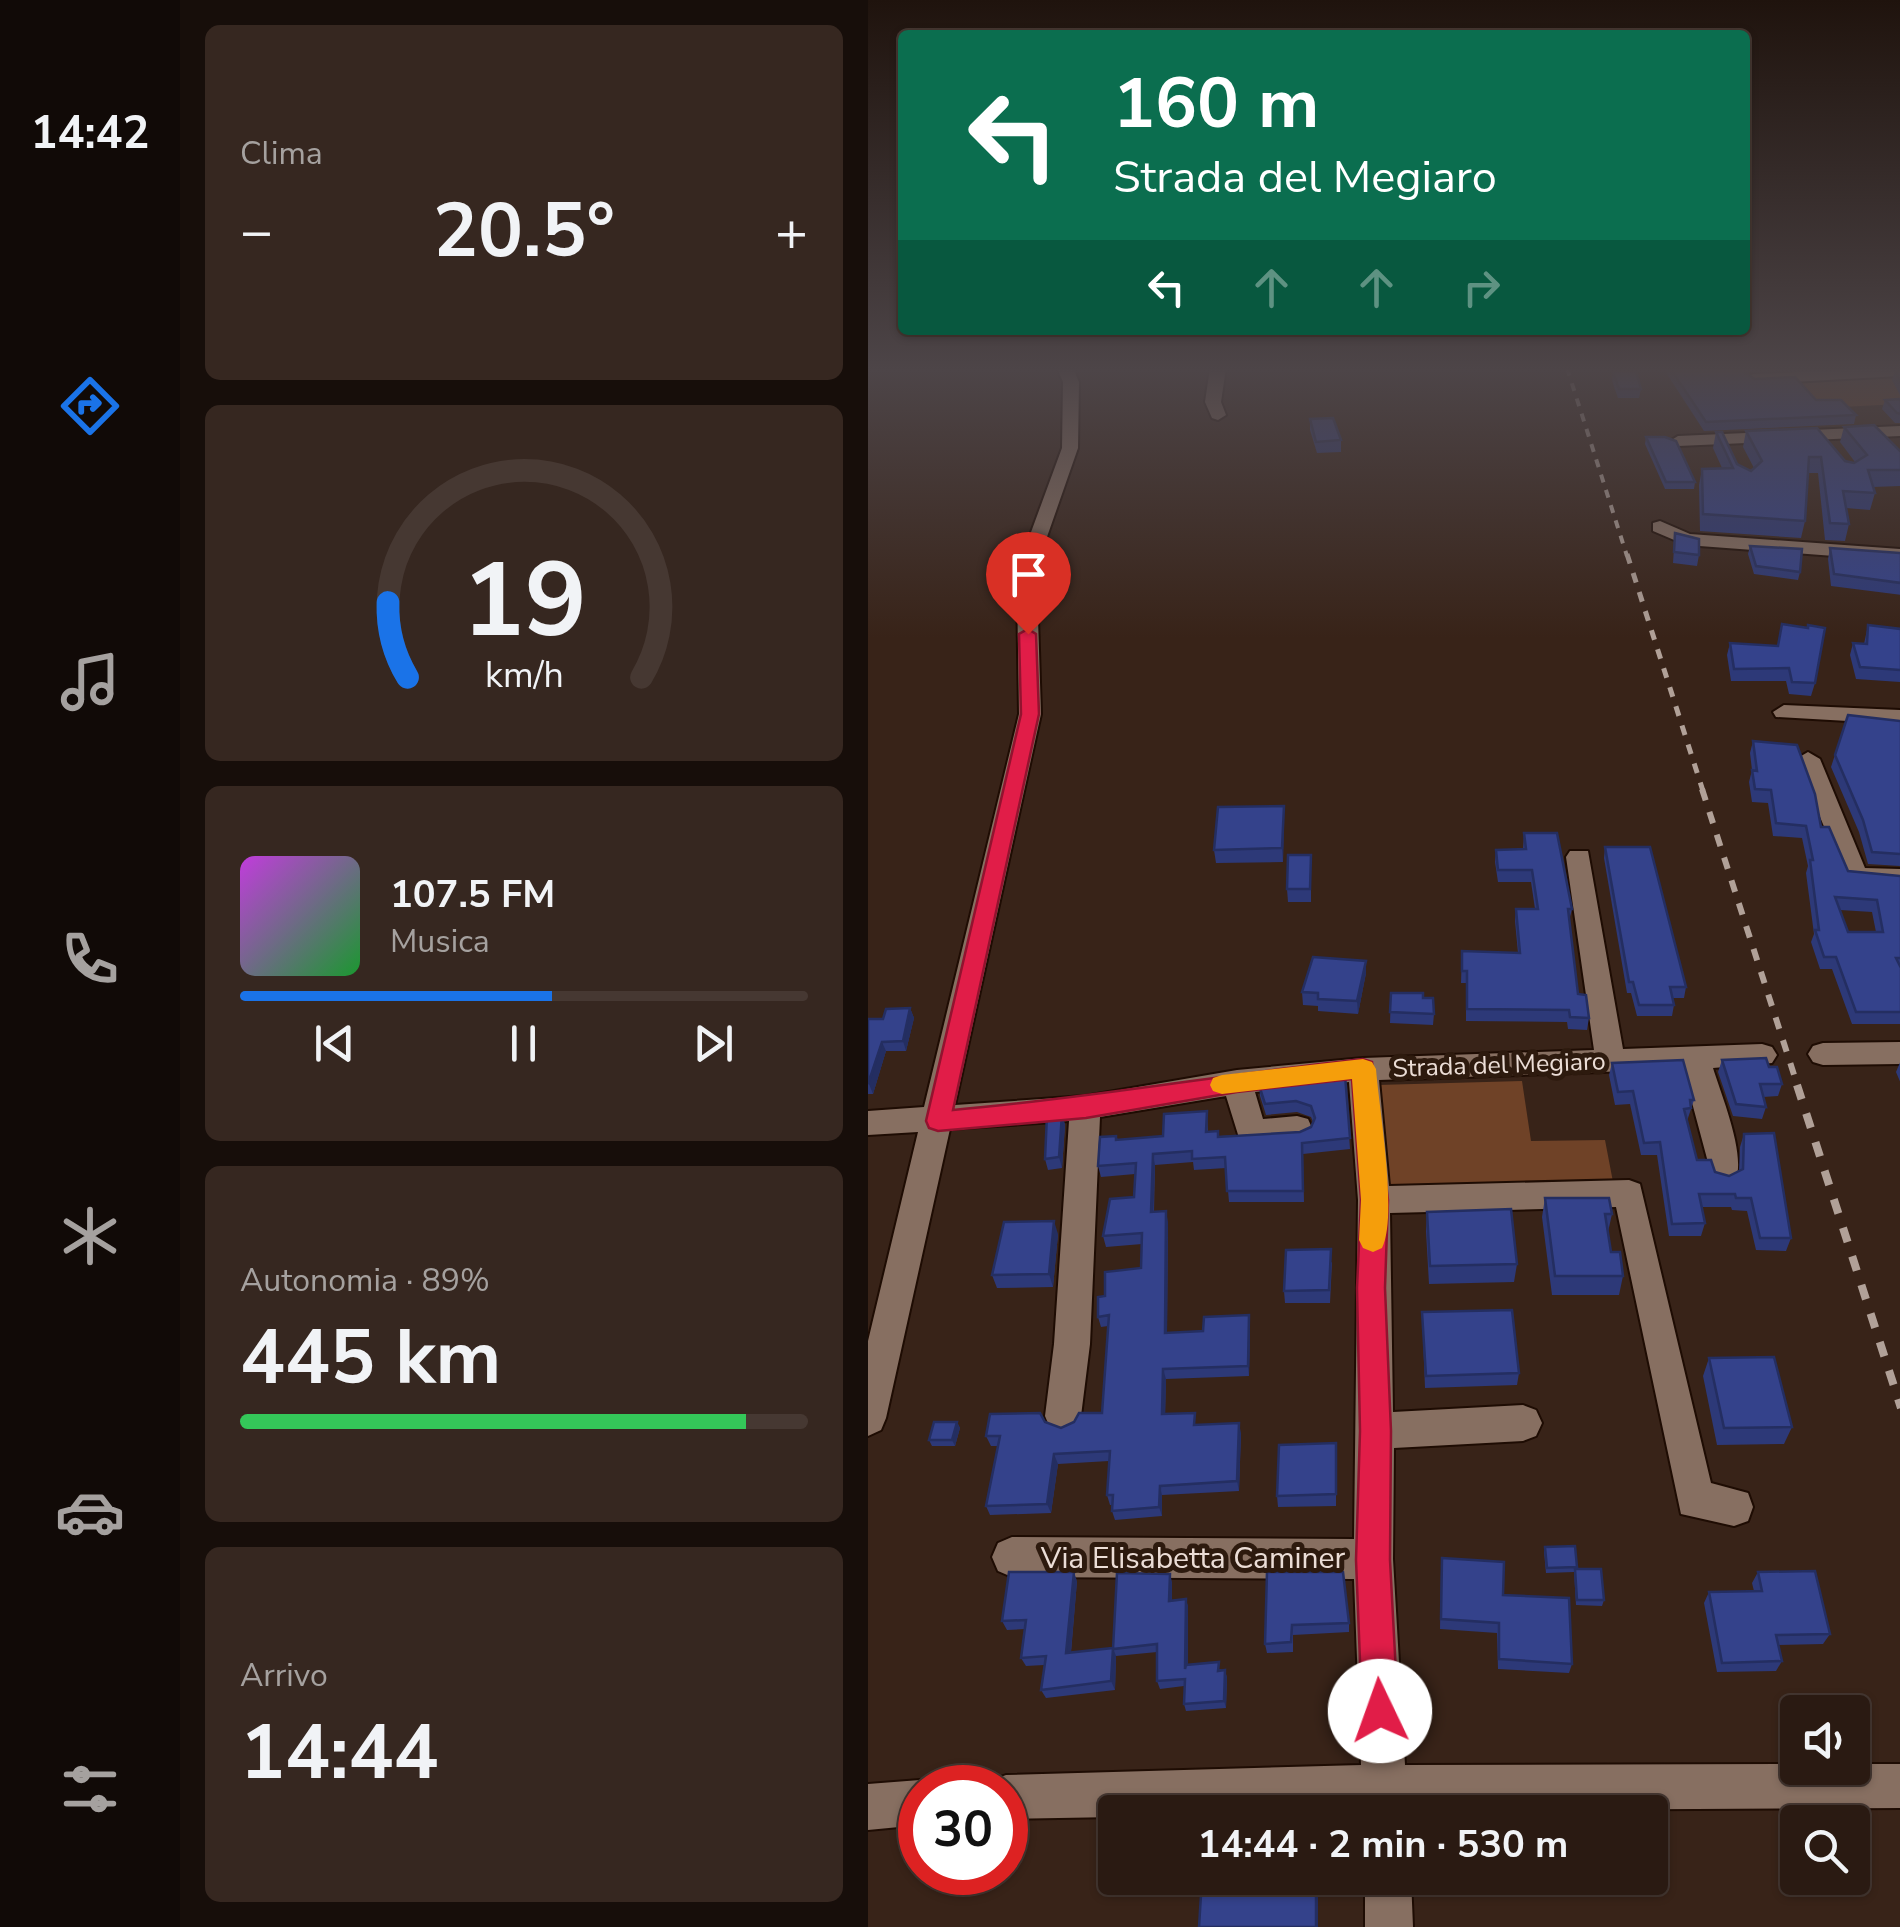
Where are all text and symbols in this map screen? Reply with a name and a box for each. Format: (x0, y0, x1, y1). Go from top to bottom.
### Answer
text: 160 m (1113, 56, 1319, 152)
icon: left (948, 70, 1078, 200)
text: 14:42 (30, 103, 150, 164)
text: Clima (240, 132, 323, 175)
text: Strada del Megiaro (1113, 147, 1497, 208)
text: 20.5° (433, 180, 615, 282)
text: − (240, 194, 273, 269)
text: + (775, 194, 808, 269)
icon: left (1139, 260, 1194, 315)
icon: ahead (1244, 260, 1299, 315)
icon: ahead (1349, 260, 1404, 315)
icon: right (1454, 260, 1509, 315)
icon: directions (55, 371, 125, 441)
text: 19 (462, 530, 586, 672)
pin (986, 532, 1071, 635)
icon: arrive (1001, 547, 1056, 602)
icon: music (55, 647, 125, 717)
text: km/h (485, 651, 563, 700)
text: 107.5 FM (390, 869, 555, 920)
text: Musica (390, 920, 490, 963)
icon: phone (55, 924, 125, 994)
icon: previous (307, 1016, 362, 1071)
icon: pause (496, 1016, 551, 1071)
icon: next (686, 1016, 741, 1071)
street label: Strada del Megiaro (1392, 1044, 1606, 1086)
icon: climate (55, 1201, 125, 1271)
text: Autonomia · 89% (240, 1259, 490, 1302)
text: 445 km (240, 1307, 501, 1409)
icon: car (55, 1477, 125, 1547)
street label: Via Elisabetta Caminer (1040, 1538, 1346, 1579)
text: Arrivo (240, 1654, 328, 1697)
position arrow (1328, 1659, 1432, 1763)
map controls (1780, 1695, 1870, 1895)
button: sound (1780, 1695, 1870, 1785)
text: 14:44 (240, 1702, 439, 1804)
icon: filters (55, 1754, 125, 1824)
speed limit sign: 30 (898, 1765, 1028, 1895)
button: search (1780, 1805, 1870, 1895)
text: 14:44 · 2 min · 530 m (1198, 1819, 1568, 1870)

